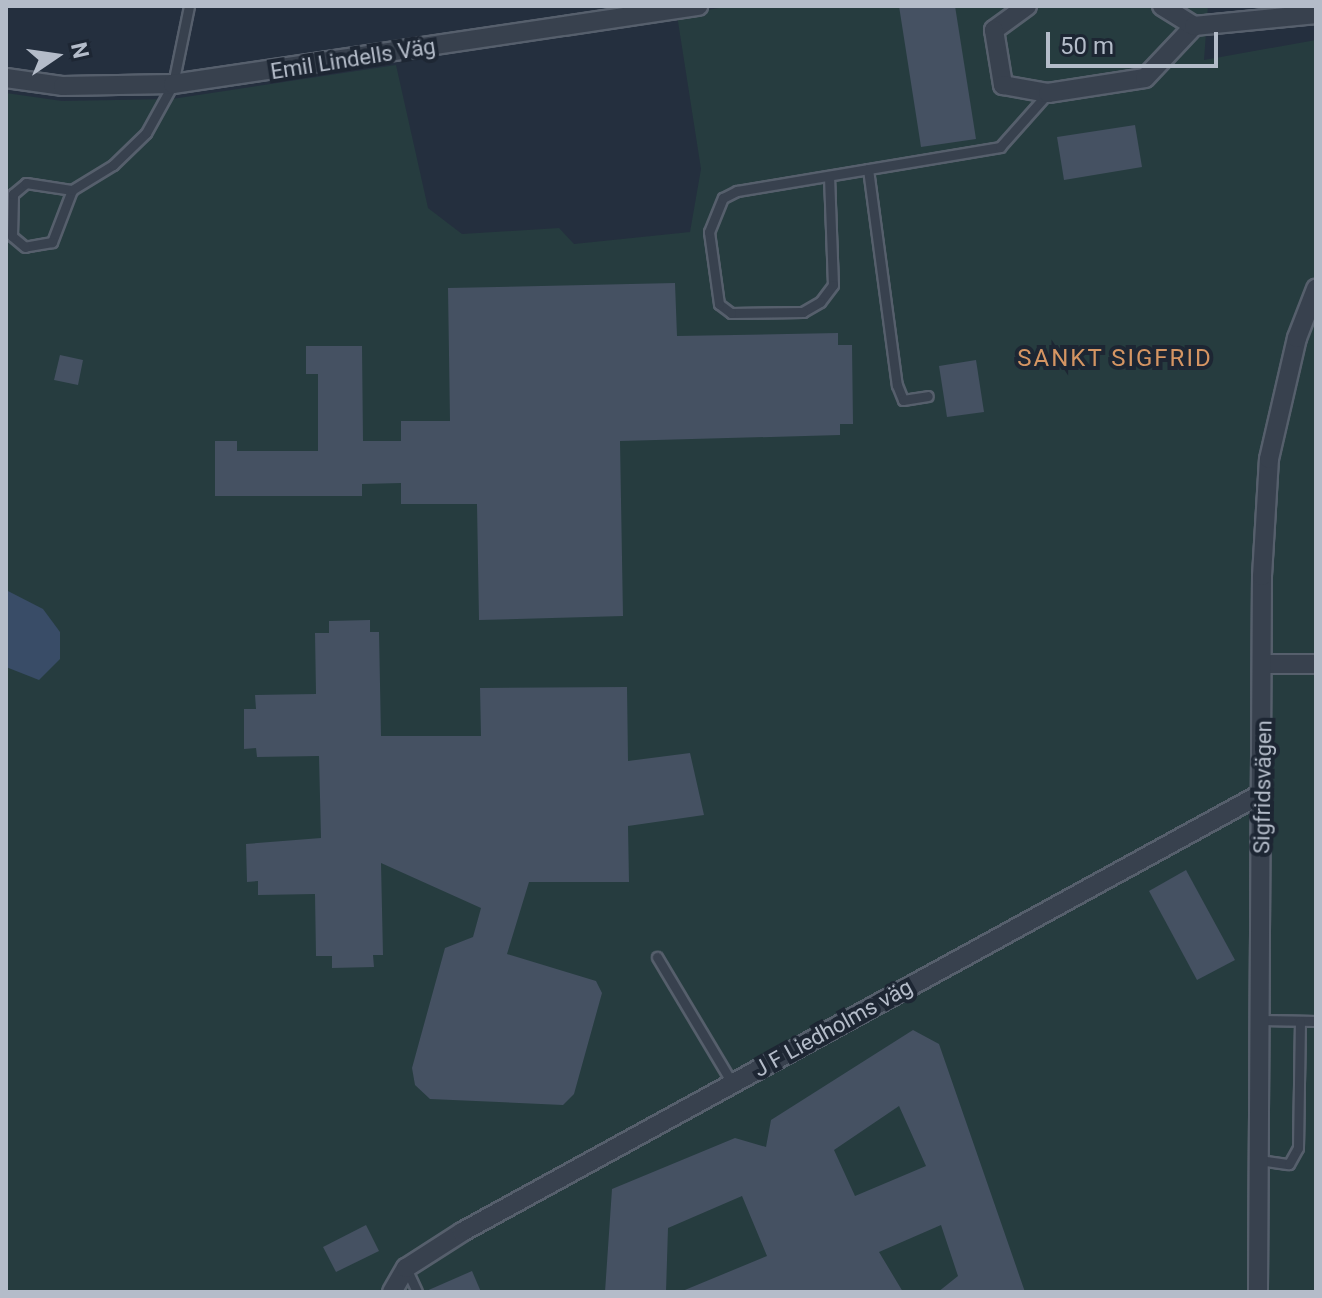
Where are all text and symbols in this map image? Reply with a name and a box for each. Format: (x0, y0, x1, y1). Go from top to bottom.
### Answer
north arrow (16, 16, 96, 96)
scale bar (1050, 16, 1222, 66)
text: 50 m (1060, 32, 1114, 60)
street label: Emil Lindells Väg (269, 33, 437, 85)
text: N (66, 40, 94, 61)
district label: SANKT SIGFRID (1017, 345, 1213, 373)
street label: Sigfridsvägen (1249, 720, 1277, 854)
street label: J F Liedholms väg (749, 973, 917, 1083)

